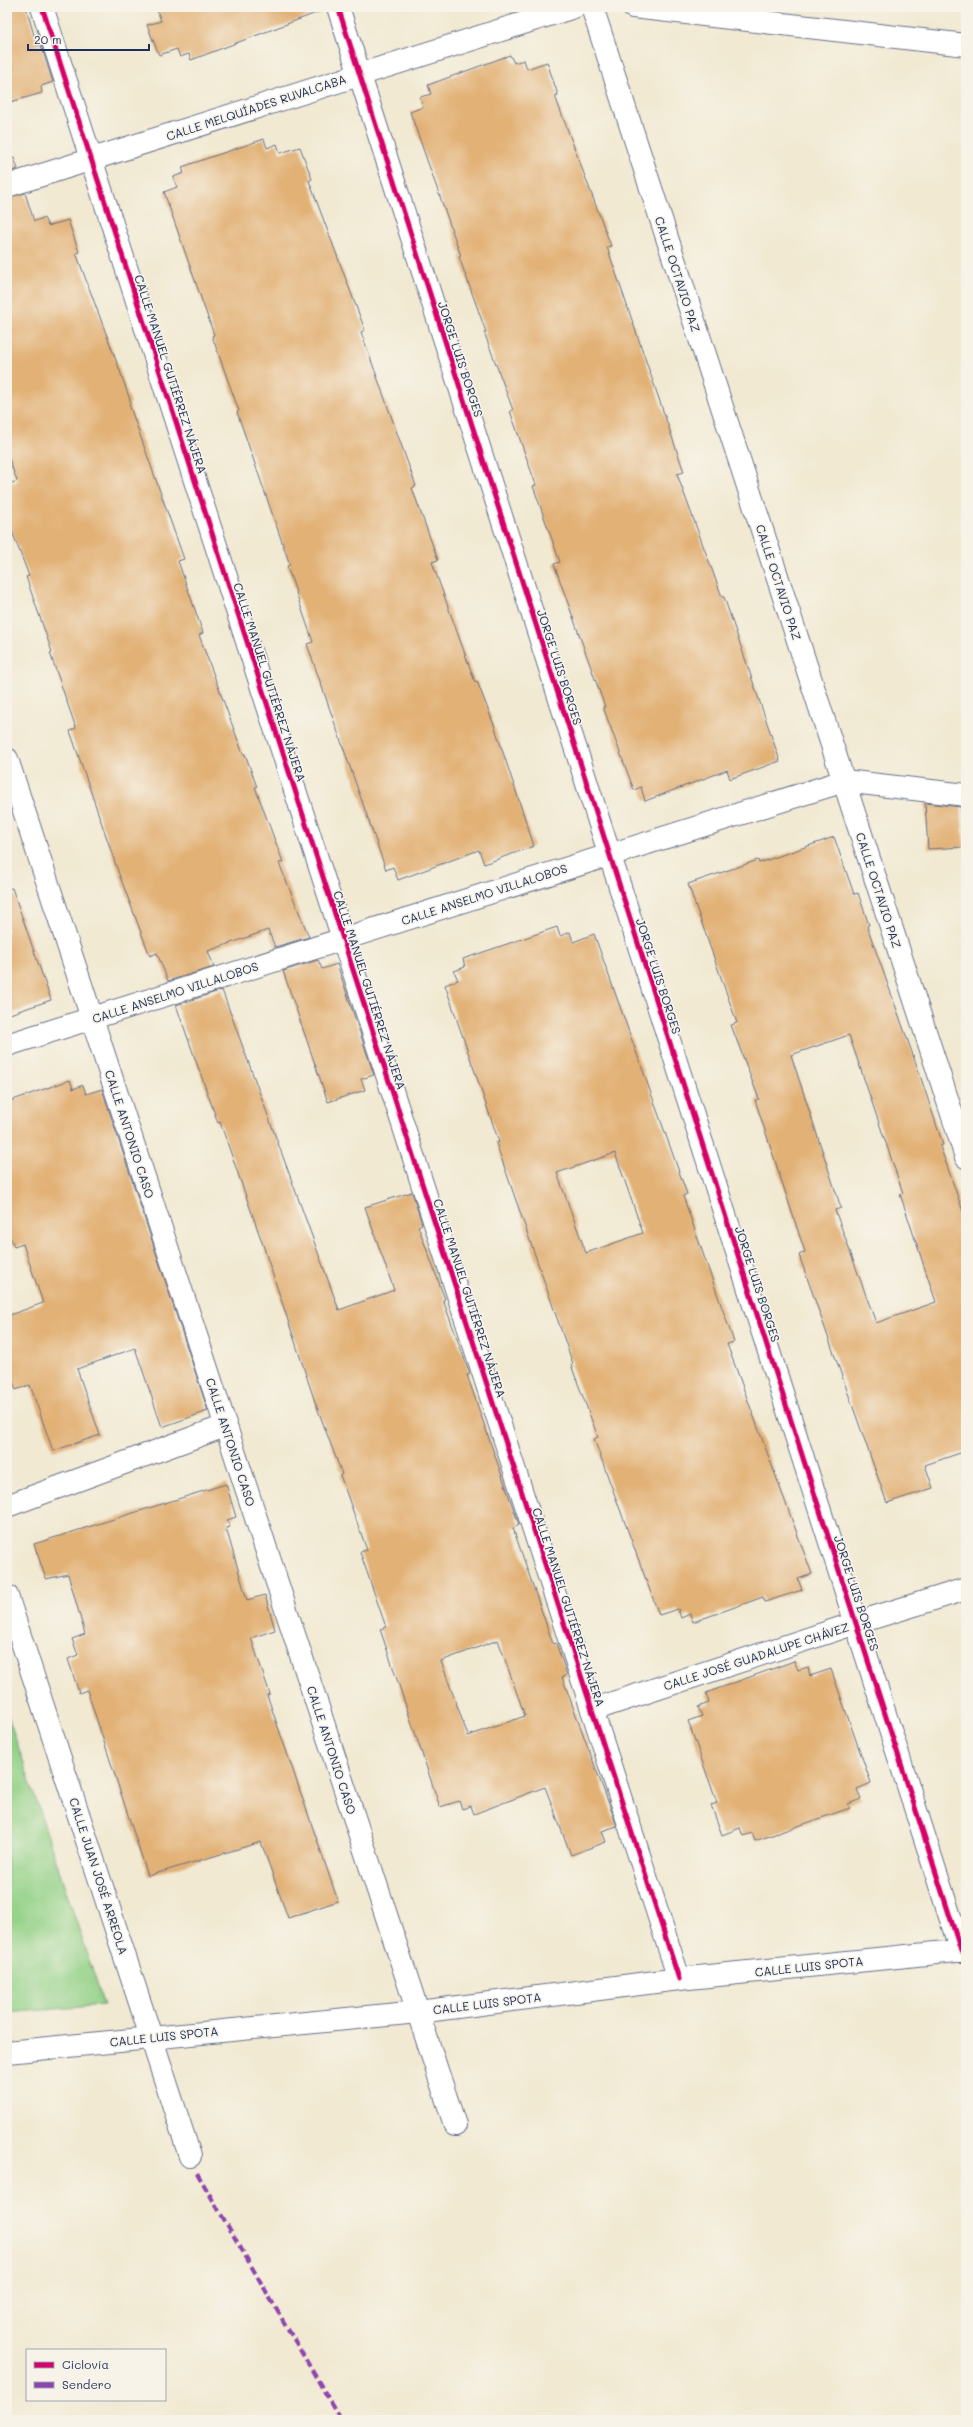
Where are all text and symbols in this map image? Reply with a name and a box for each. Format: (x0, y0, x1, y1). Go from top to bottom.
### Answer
scale bar (28, 26, 149, 52)
text: 20 m (34, 31, 62, 47)
street label: CALLE MELQUÍADES RUVALCABA (164, 70, 348, 144)
street label: CALLE OCTAVIO PAZ (652, 214, 704, 334)
street label: CALLE MANUEL GUTIÉRREZ NÁJERA (131, 272, 211, 476)
street label: JORGE LUIS BORGES (435, 299, 487, 419)
street label: CALLE OCTAVIO PAZ (753, 522, 805, 642)
street label: CALLE MANUEL GUTIÉRREZ NÁJERA (230, 580, 310, 784)
street label: JORGE LUIS BORGES (534, 607, 586, 727)
street label: CALLE OCTAVIO PAZ (853, 830, 905, 950)
street label: CALLE ANSELMO VILLALOBOS (399, 859, 569, 928)
street label: CALLE MANUEL GUTIÉRREZ NÁJERA (330, 888, 410, 1092)
street label: JORGE LUIS BORGES (633, 916, 685, 1036)
street label: CALLE ANSELMO VILLALOBOS (90, 957, 260, 1026)
street label: CALLE ANTONIO CASO (102, 1068, 158, 1200)
street label: CALLE MANUEL GUTIÉRREZ NÁJERA (430, 1196, 510, 1400)
street label: JORGE LUIS BORGES (732, 1224, 784, 1344)
street label: CALLE ANTONIO CASO (203, 1376, 259, 1508)
street label: CALLE MANUEL GUTIÉRREZ NÁJERA (529, 1505, 609, 1709)
street label: JORGE LUIS BORGES (831, 1533, 883, 1653)
street label: CALLE JOSÉ GUADALUPE CHÁVEZ (661, 1618, 851, 1694)
street label: CALLE ANTONIO CASO (304, 1684, 360, 1816)
street label: CALLE JUAN JOSÉ ARREOLA (66, 1796, 132, 1956)
street label: CALLE LUIS SPOTA (754, 1952, 864, 1980)
street label: CALLE LUIS SPOTA (432, 1988, 542, 2018)
street label: CALLE LUIS SPOTA (109, 2022, 219, 2050)
legend (26, 2349, 166, 2401)
text: Ciclovía (62, 2356, 109, 2372)
text: Sendero (62, 2376, 111, 2392)

